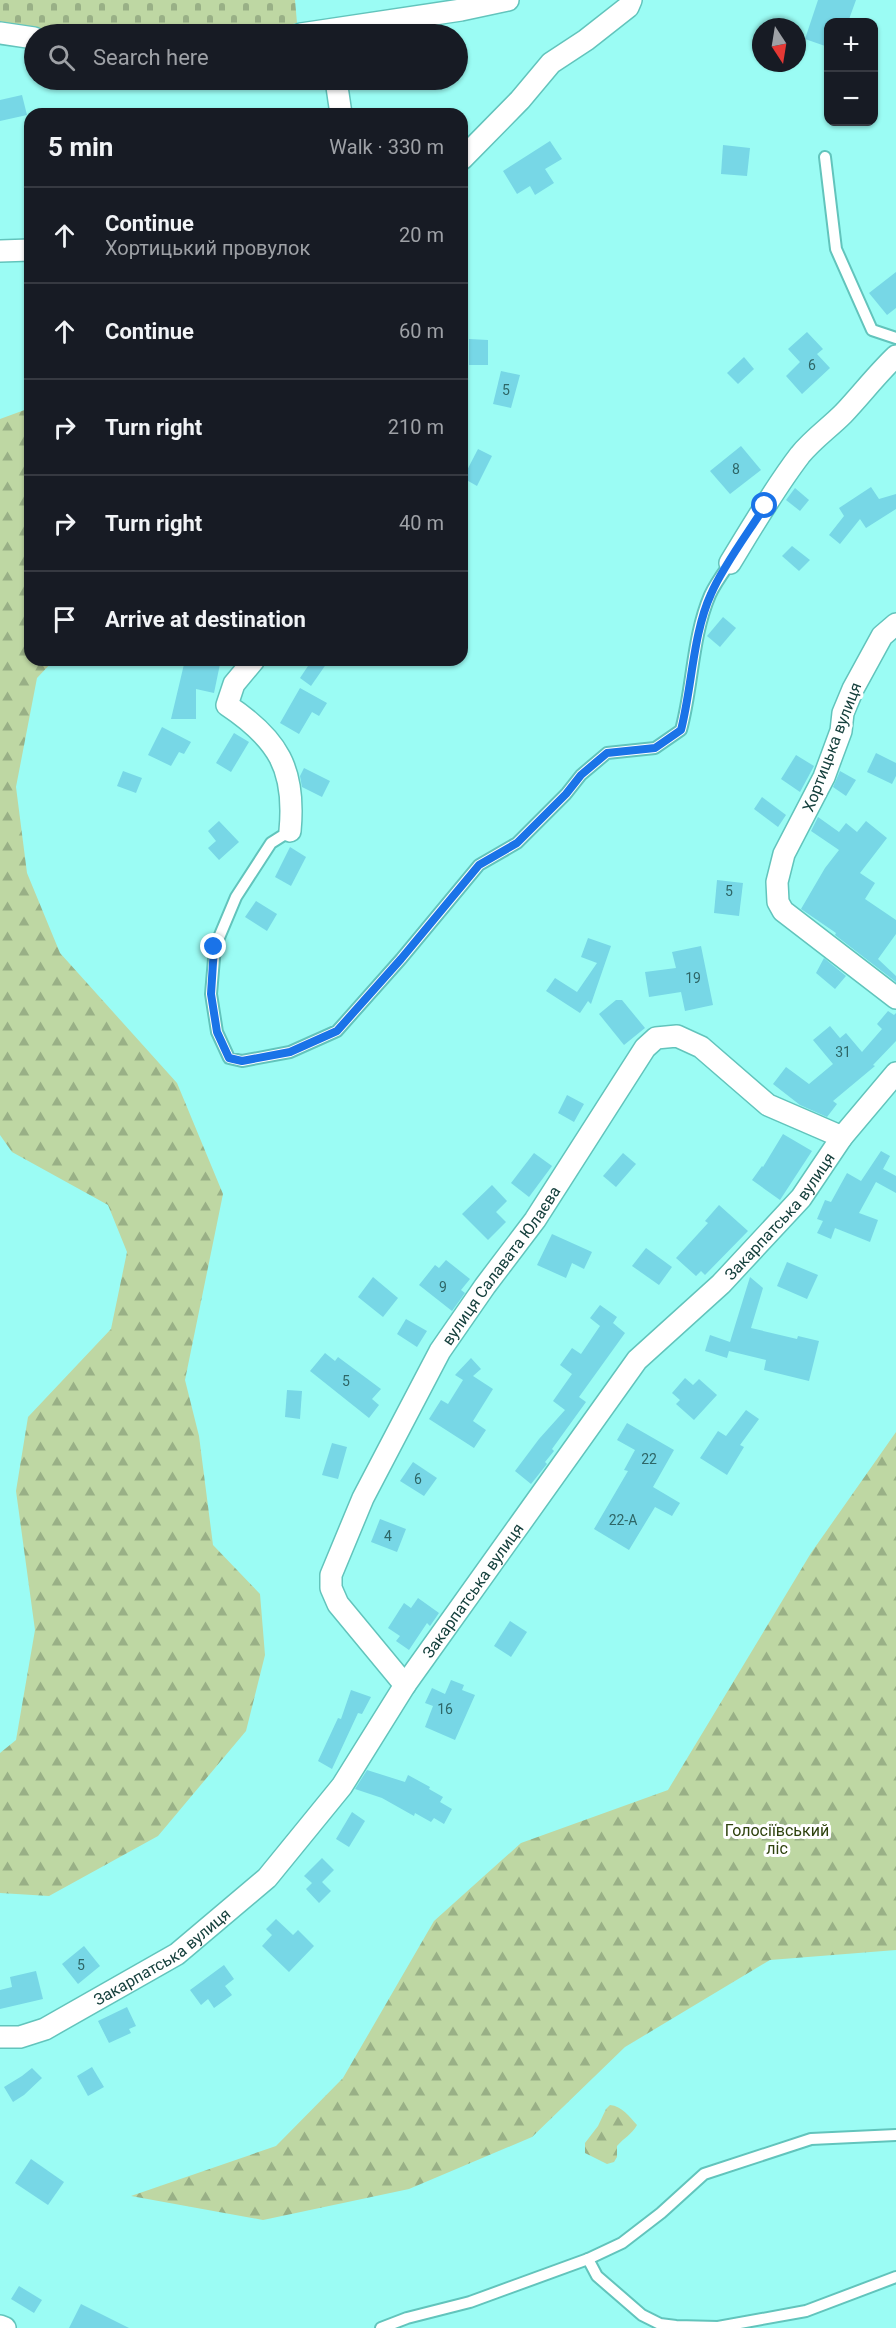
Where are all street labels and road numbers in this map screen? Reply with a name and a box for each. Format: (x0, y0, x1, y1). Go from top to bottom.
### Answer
street label: Хортицька вулиця (799, 680, 865, 814)
street label: Закарпатська вулиця (720, 1149, 838, 1284)
street label: вулиця Салавата Юлаєва (438, 1182, 564, 1348)
street label: Закарпатська вулиця (418, 1519, 527, 1661)
street label: Закарпатська вулиця (90, 1904, 234, 2009)

